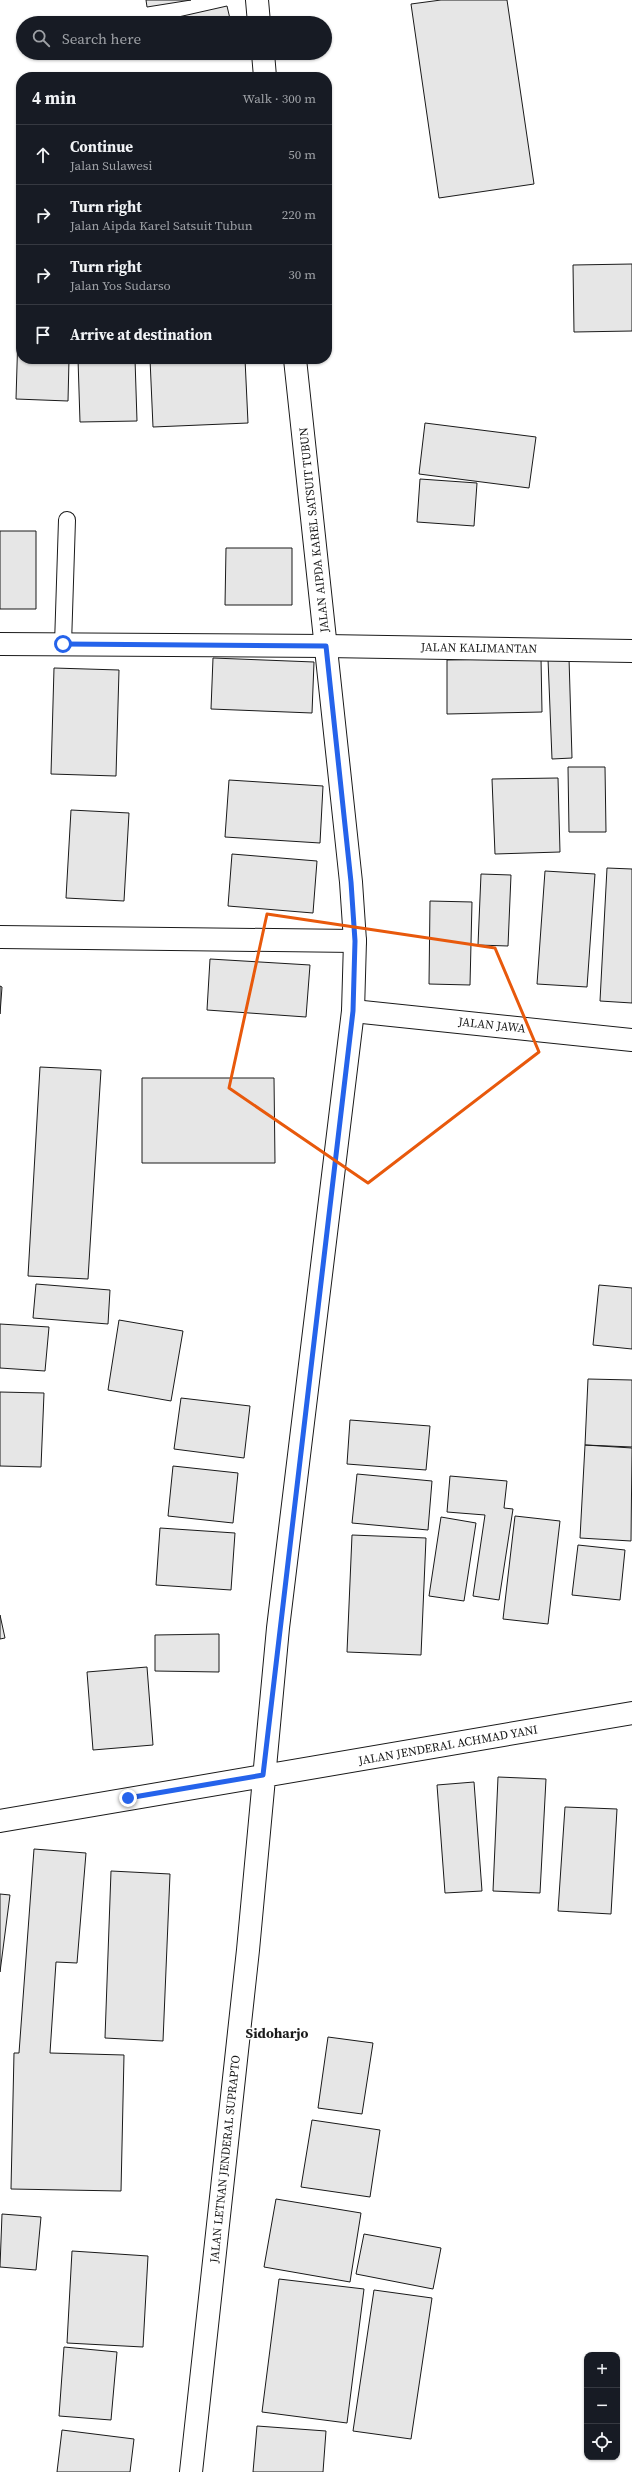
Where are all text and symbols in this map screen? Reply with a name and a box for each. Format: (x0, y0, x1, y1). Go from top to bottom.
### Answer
search box (16, 16, 332, 60)
icon: search (30, 27, 52, 49)
text: Search here (62, 28, 141, 49)
text: 4 min (32, 86, 76, 110)
text: Walk · 300 m (243, 90, 316, 107)
text: Continue (70, 136, 133, 157)
icon: ahead (32, 144, 54, 166)
text: 50 m (288, 146, 316, 163)
text: Jalan Sulawesi (70, 157, 152, 174)
text: Turn right (70, 196, 142, 217)
icon: right (32, 204, 54, 226)
text: 220 m (282, 206, 316, 223)
text: Jalan Aipda Karel Satsuit Tubun (70, 217, 253, 234)
text: Turn right (70, 256, 142, 277)
icon: right (32, 264, 54, 286)
text: 30 m (288, 266, 316, 283)
text: Jalan Yos Sudarso (70, 277, 171, 294)
icon: arrive (32, 324, 54, 346)
text: Arrive at destination (70, 324, 212, 345)
street label: JALAN AIPDA KAREL SATSUIT TUBUN (295, 426, 333, 634)
route start (54, 635, 72, 653)
street label: JALAN KALIMANTAN (420, 639, 537, 657)
street label: JALAN JAWA (457, 1013, 526, 1036)
street label: JALAN JENDERAL ACHMAD YANI (356, 1721, 539, 1769)
route end (119, 1789, 137, 1807)
district label: Sidoharjo (246, 2023, 309, 2043)
street label: JALAN LETNAN JENDERAL SUPRAPTO (206, 2054, 244, 2265)
map controls (584, 2352, 620, 2460)
button: + (584, 2352, 620, 2388)
button: − (584, 2388, 620, 2424)
button: locate (584, 2424, 620, 2460)

